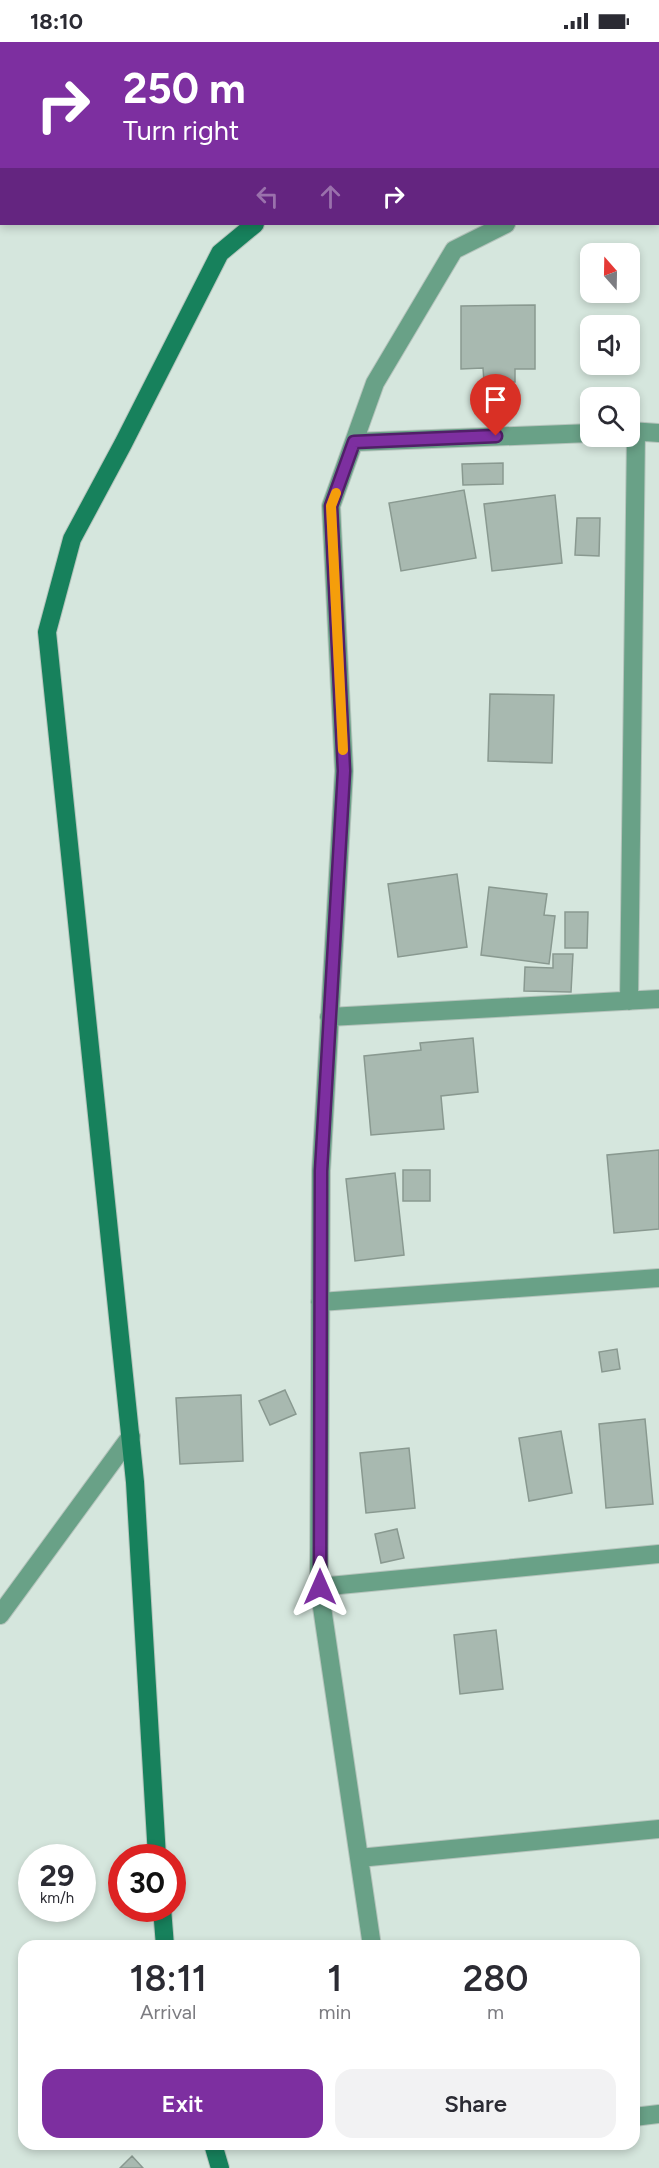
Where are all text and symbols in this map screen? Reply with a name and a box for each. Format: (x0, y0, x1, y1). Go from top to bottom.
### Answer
text: 18:10 (30, 8, 83, 35)
text: 250 m (123, 63, 246, 114)
icon: right (24, 66, 102, 144)
text: Turn right (123, 114, 239, 147)
icon: left (251, 180, 284, 213)
icon: ahead (314, 180, 347, 213)
icon: right (377, 180, 410, 213)
north arrow (580, 243, 640, 303)
map controls (580, 243, 640, 447)
button: sound (580, 315, 640, 375)
pin (470, 374, 521, 436)
icon: arrive (479, 383, 512, 416)
button: search (580, 387, 640, 447)
position arrow (288, 1555, 352, 1619)
speed limit sign: 30 (108, 1844, 186, 1922)
text: 29 (40, 1857, 74, 1894)
text: km/h (40, 1889, 74, 1907)
text: 18:11 (129, 1957, 207, 2000)
text: 1 (327, 1957, 342, 2000)
text: 280 (463, 1957, 529, 2000)
text: Arrival (140, 2000, 196, 2024)
text: min (318, 2000, 351, 2024)
text: m (487, 2000, 504, 2024)
button: Exit (42, 2069, 323, 2138)
button: Share (335, 2069, 616, 2138)

